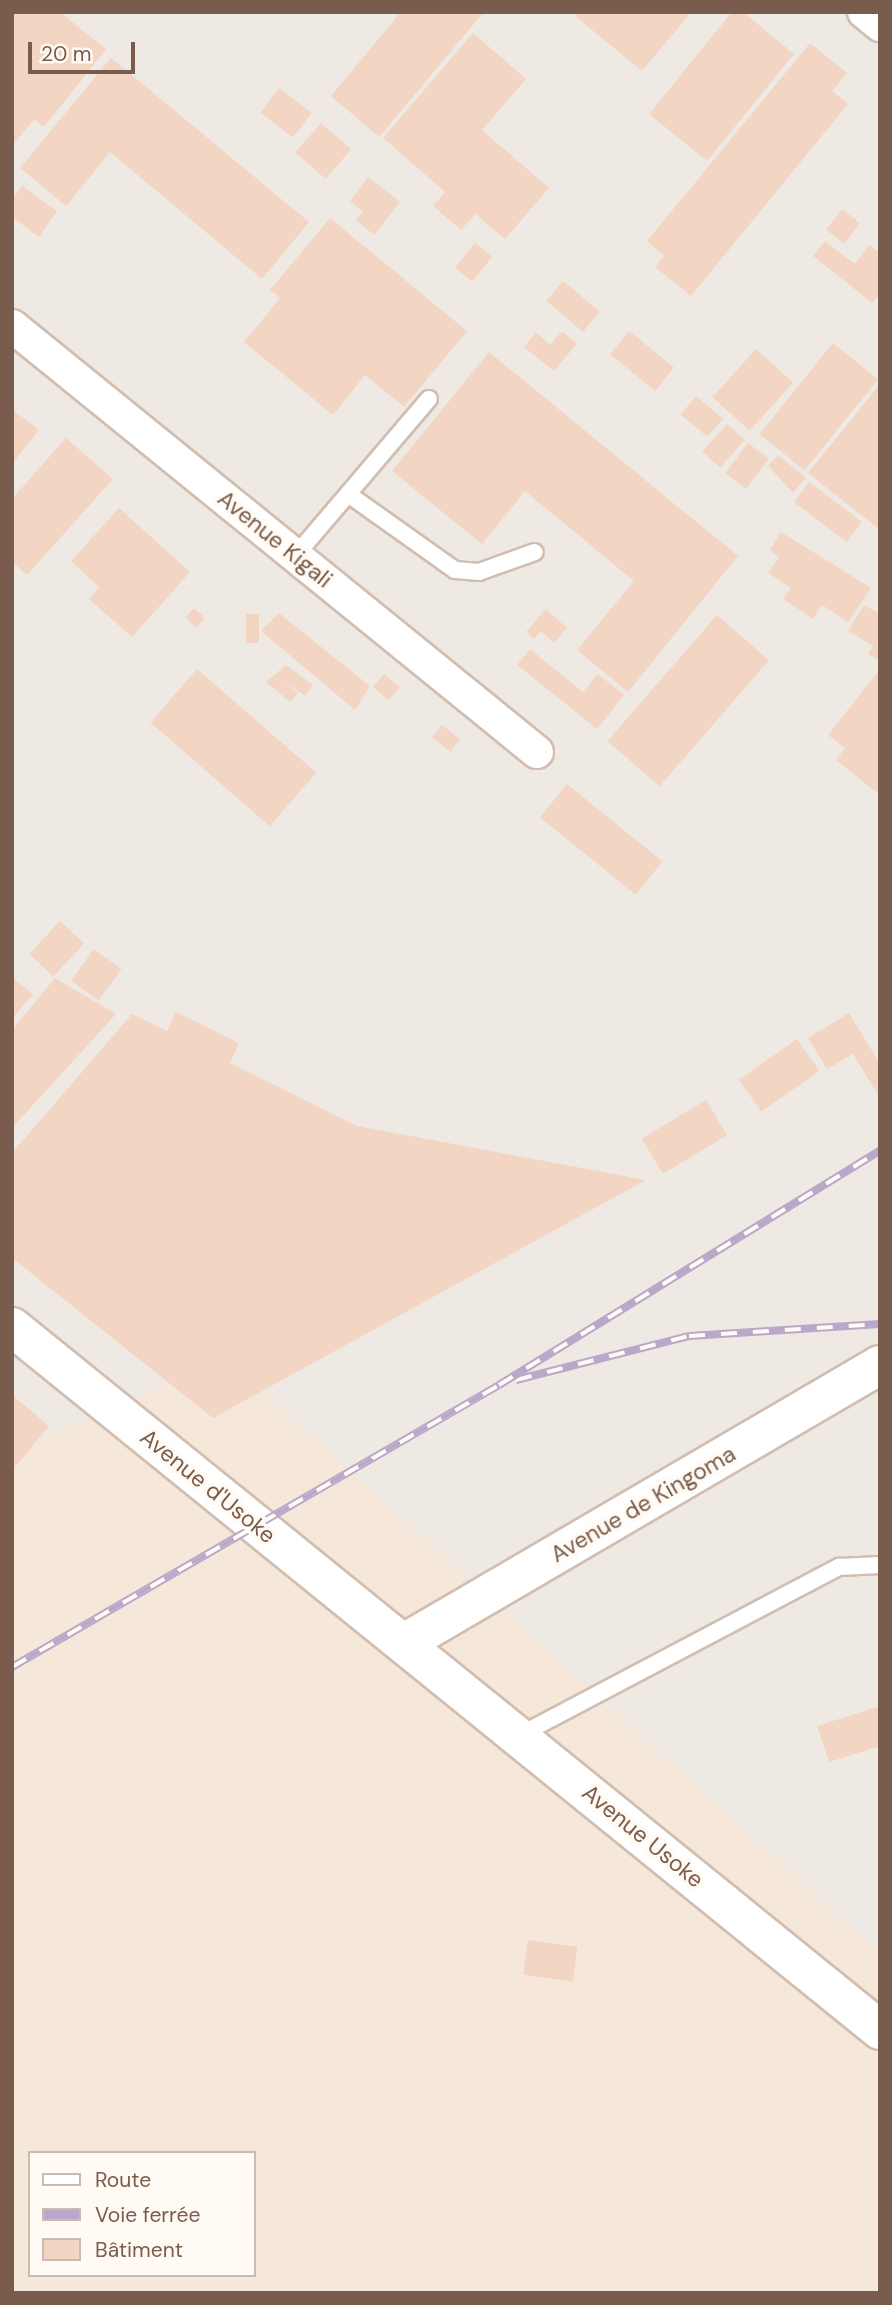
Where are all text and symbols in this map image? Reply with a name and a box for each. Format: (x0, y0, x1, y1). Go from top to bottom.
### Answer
scale bar (32, 28, 138, 72)
text: 20 m (41, 40, 92, 68)
street label: Avenue Kigali (212, 484, 338, 594)
street label: Avenue d'Usoke (135, 1423, 281, 1549)
street label: Avenue de Kingoma (546, 1440, 740, 1568)
street label: Avenue Usoke (577, 1779, 709, 1893)
legend (28, 2151, 256, 2277)
text: Route (95, 2166, 151, 2194)
text: Voie ferrée (95, 2201, 200, 2229)
text: Bâtiment (95, 2236, 183, 2264)

